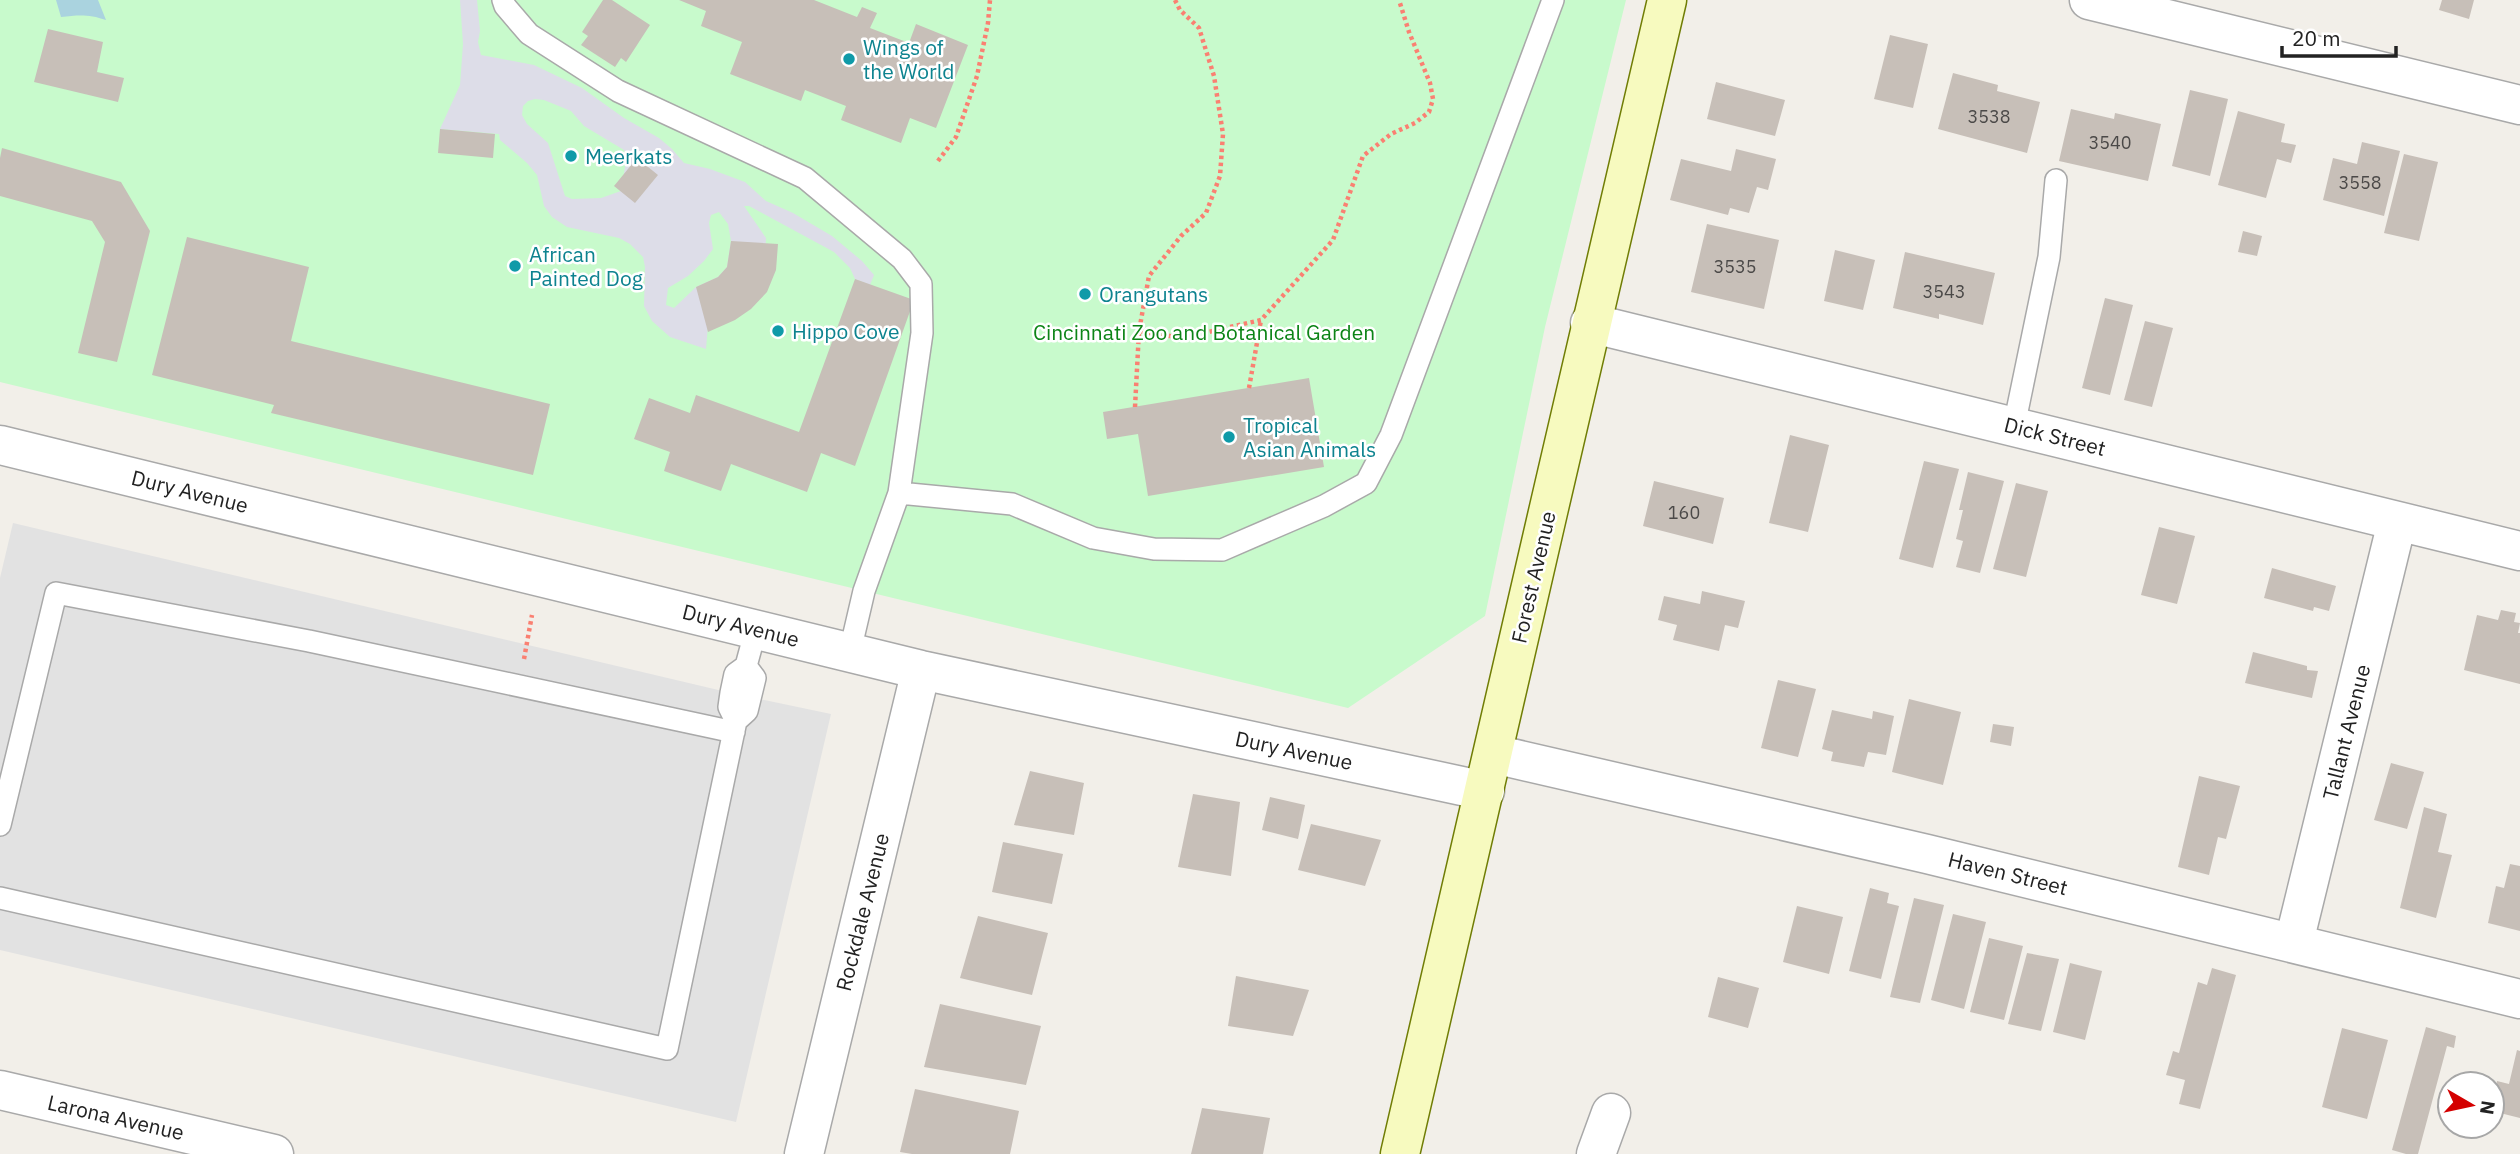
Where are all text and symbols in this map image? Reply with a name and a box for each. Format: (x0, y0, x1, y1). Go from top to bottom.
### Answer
scale bar (2282, 14, 2396, 58)
text: 20 m (2292, 24, 2341, 52)
place label: Wings of the World (863, 33, 955, 85)
marker: Wings of the World (841, 51, 857, 67)
house number: 3538 (1967, 105, 2011, 128)
house number: 3540 (2088, 131, 2132, 154)
place label: Meerkats (585, 142, 673, 170)
marker: Meerkats (563, 148, 579, 164)
house number: 3558 (2338, 171, 2382, 194)
place label: African Painted Dog (529, 240, 643, 292)
house number: 3535 (1713, 255, 1757, 278)
marker: African Painted Dog (507, 258, 523, 274)
place label: Orangutans (1099, 280, 1208, 308)
house number: 3543 (1922, 280, 1966, 303)
marker: Orangutans (1077, 286, 1093, 302)
place label: Hippo Cove (792, 317, 900, 345)
park label: Cincinnati Zoo and Botanical Garden (1033, 318, 1375, 346)
marker: Hippo Cove (770, 323, 786, 339)
street label: Dick Street (2001, 410, 2109, 462)
place label: Tropical Asian Animals (1243, 411, 1376, 463)
marker: Tropical Asian Animals (1221, 429, 1237, 445)
street label: Dury Avenue (129, 463, 251, 519)
house number: 160 (1668, 501, 1700, 524)
street label: Forest Avenue (1504, 508, 1562, 646)
street label: Dury Avenue (680, 597, 802, 653)
street label: Tallant Avenue (2316, 661, 2376, 803)
street label: Dury Avenue (1233, 724, 1355, 776)
street label: Rockdale Avenue (829, 830, 895, 994)
street label: Haven Street (1945, 845, 2071, 901)
north arrow (2436, 1070, 2506, 1140)
street label: Larona Avenue (45, 1088, 187, 1146)
text: N (2475, 1099, 2501, 1116)

